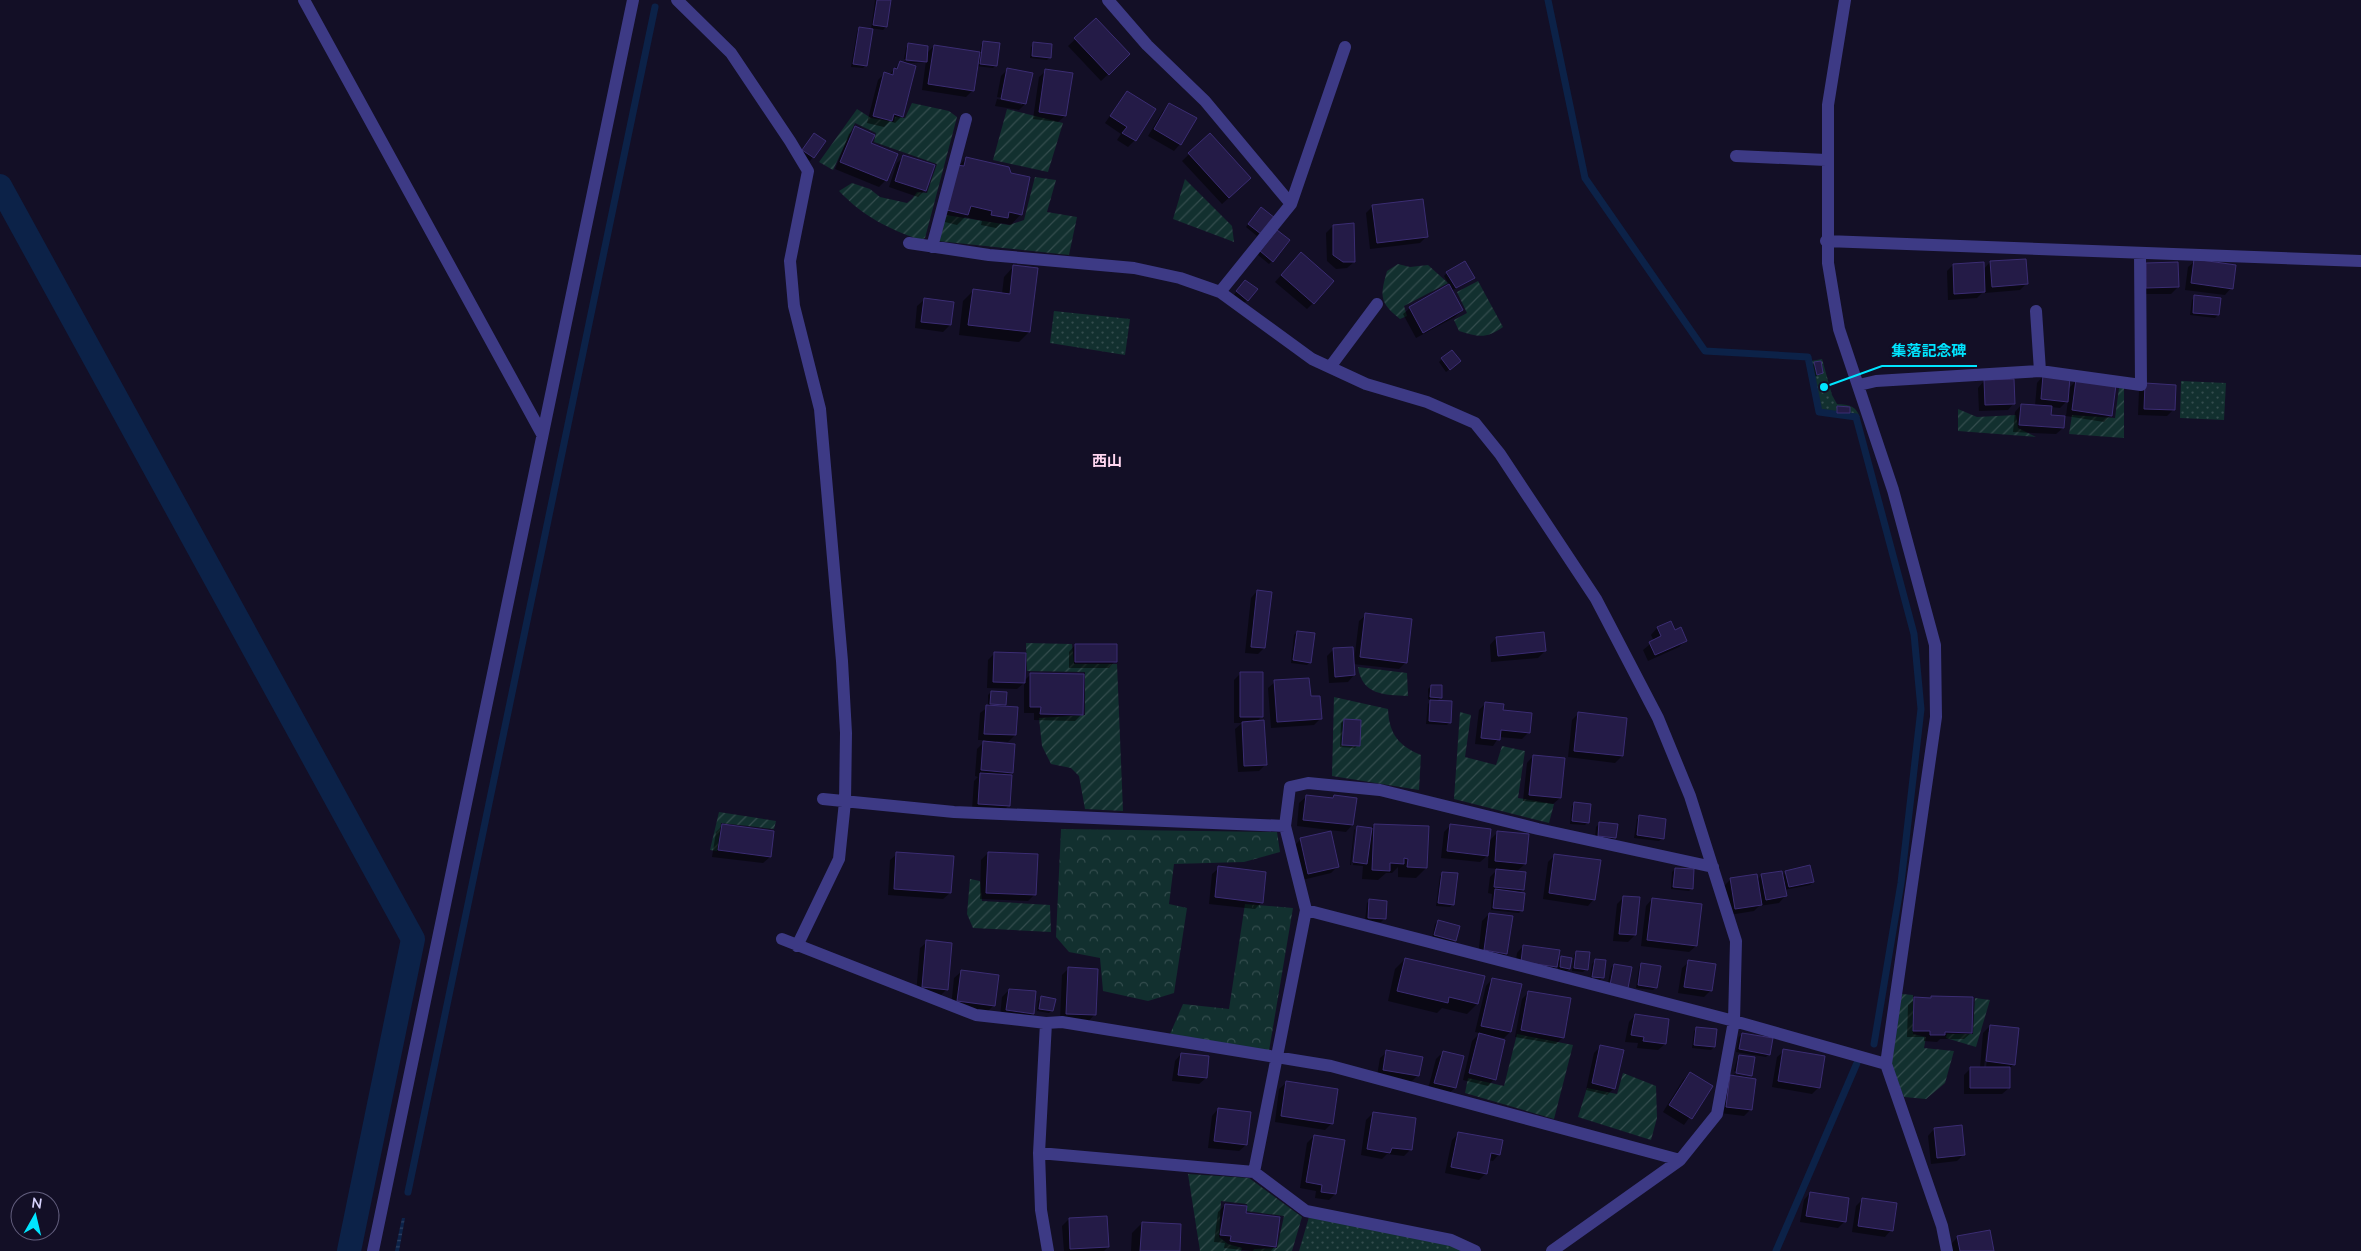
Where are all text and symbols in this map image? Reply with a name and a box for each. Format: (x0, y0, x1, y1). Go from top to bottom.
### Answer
callout: 集落記念碑 (1882, 336, 1977, 366)
text: 集落記念碑 (1890, 341, 1967, 360)
district label: 西山 (1092, 451, 1122, 470)
north arrow (10, 1191, 60, 1241)
text: N (30, 1193, 43, 1213)

